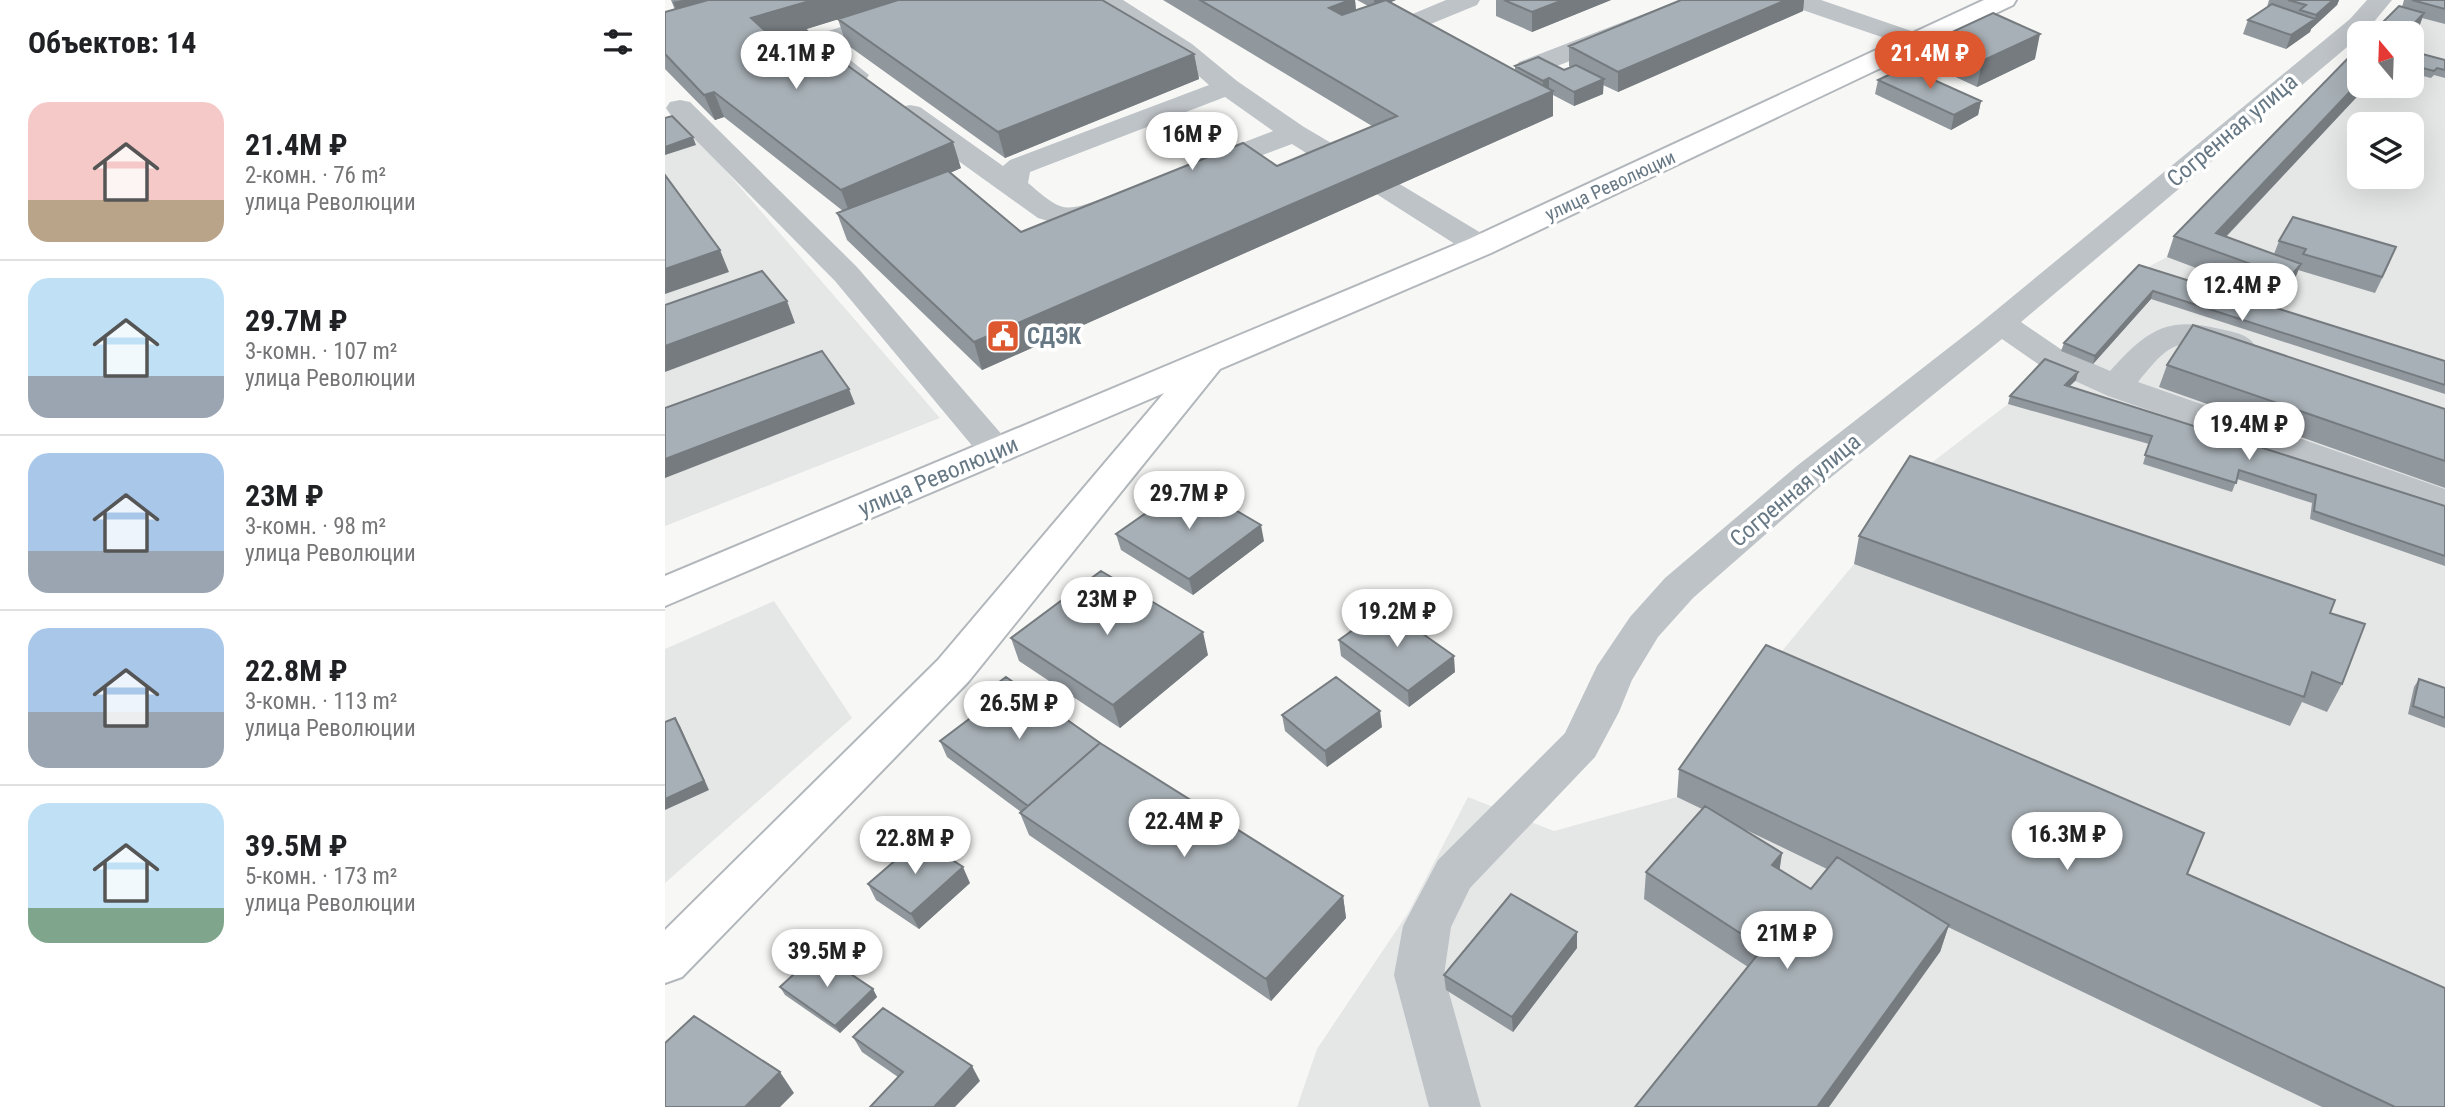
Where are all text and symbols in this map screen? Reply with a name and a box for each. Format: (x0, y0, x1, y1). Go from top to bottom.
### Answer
north arrow (2347, 21, 2424, 98)
map controls (2347, 21, 2424, 189)
icon: filters (599, 23, 637, 61)
text: Объектов: 14 (28, 25, 196, 60)
pin: 24.1M ₽ (731, 32, 861, 91)
pin: 21.4M ₽ (1865, 32, 1995, 91)
text: 24.1M ₽ (757, 40, 835, 67)
text: 21.4M ₽ (1891, 40, 1969, 67)
street label: Согренная улица (2162, 68, 2303, 193)
button: layers (2347, 112, 2424, 189)
pin: 16M ₽ (1143, 113, 1241, 172)
text: 16M ₽ (1162, 121, 1222, 148)
text: 21.4M ₽ (245, 127, 348, 162)
icon: home (84, 130, 168, 214)
street label: улица Революции (1541, 145, 1679, 226)
text: 2-комн. · 76 m² (245, 162, 386, 189)
text: улица Революции (245, 189, 416, 216)
pin: 12.4M ₽ (2177, 264, 2307, 323)
text: 12.4M ₽ (2203, 272, 2281, 299)
text: 29.7M ₽ (245, 303, 348, 338)
icon: home (84, 306, 168, 390)
public building icon: СДЭК (984, 317, 1022, 355)
place label: СДЭК (1027, 323, 1082, 350)
text: 3-комн. · 107 m² (245, 338, 397, 365)
text: улица Революции (245, 365, 416, 392)
pin: 19.4M ₽ (2184, 402, 2314, 462)
text: 19.4M ₽ (2210, 411, 2288, 438)
street label: Согренная улица (1725, 428, 1866, 553)
street label: улица Революции (854, 431, 1022, 522)
pin: 29.7M ₽ (1124, 472, 1254, 531)
text: 23M ₽ (245, 478, 324, 513)
text: 29.7M ₽ (1150, 480, 1228, 507)
icon: home (84, 481, 168, 565)
text: 3-комн. · 98 m² (245, 513, 386, 540)
text: улица Революции (245, 540, 416, 567)
pin: 23M ₽ (1058, 578, 1156, 637)
text: 23M ₽ (1077, 586, 1137, 613)
pin: 19.2M ₽ (1332, 590, 1462, 649)
text: 19.2M ₽ (1358, 598, 1436, 625)
text: 22.8M ₽ (245, 653, 348, 688)
icon: home (84, 656, 168, 740)
pin: 26.5M ₽ (954, 682, 1084, 741)
text: 3-комн. · 113 m² (245, 688, 397, 715)
text: 26.5M ₽ (980, 690, 1058, 717)
text: улица Революции (245, 715, 416, 742)
pin: 22.4M ₽ (1119, 800, 1249, 859)
text: 22.4M ₽ (1145, 808, 1223, 835)
pin: 16.3M ₽ (2002, 812, 2132, 872)
pin: 22.8M ₽ (850, 816, 980, 876)
text: 16.3M ₽ (2028, 821, 2106, 848)
text: 22.8M ₽ (876, 825, 954, 852)
text: 39.5M ₽ (245, 828, 348, 863)
icon: home (84, 831, 168, 915)
text: 5-комн. · 173 m² (245, 863, 397, 890)
text: улица Революции (245, 890, 416, 917)
pin: 21M ₽ (1738, 912, 1836, 971)
text: 21M ₽ (1757, 920, 1817, 947)
pin: 39.5M ₽ (762, 930, 892, 989)
text: 39.5M ₽ (788, 938, 866, 965)

